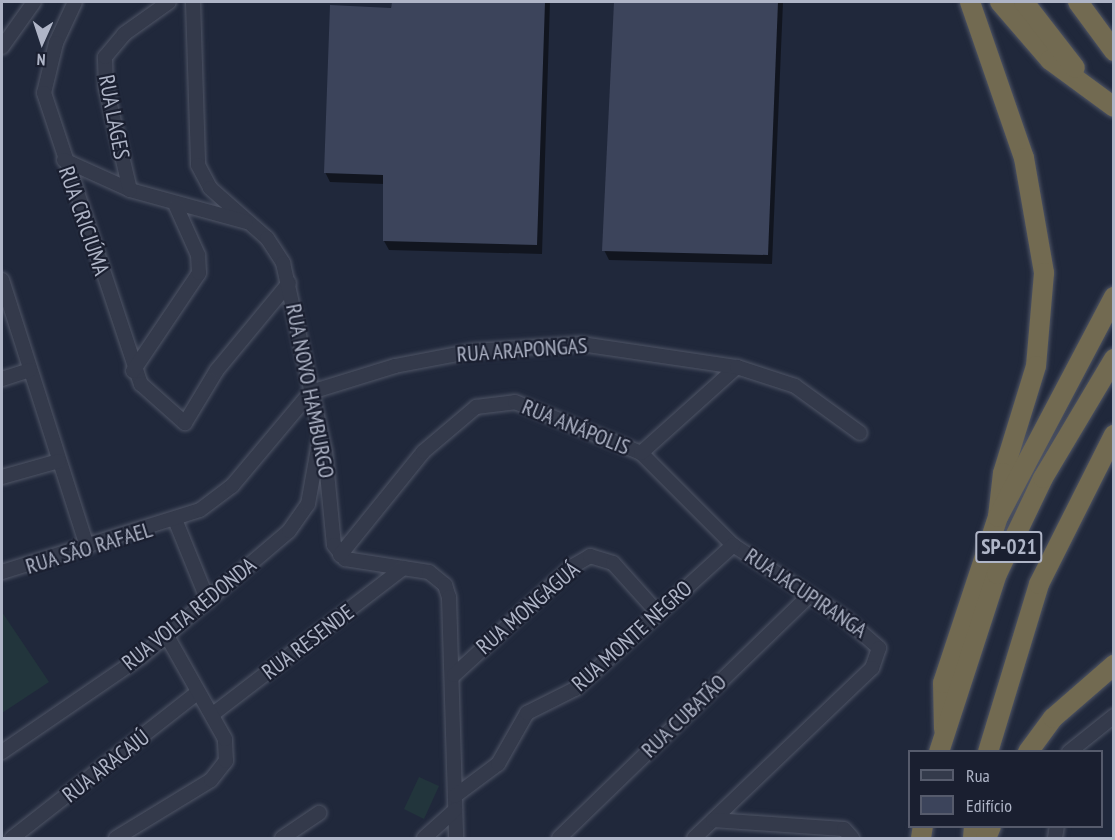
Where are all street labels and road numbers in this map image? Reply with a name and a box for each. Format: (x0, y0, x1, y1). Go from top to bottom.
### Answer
street label: RUA LAGES (93, 72, 135, 162)
street label: RUA CRICIÚMA (53, 163, 115, 279)
street label: RUA NOVO HAMBURGO (280, 301, 340, 481)
street label: RUA ARAPONGAS (455, 332, 589, 368)
street label: RUA ANÁPOLIS (518, 393, 634, 461)
street label: RUA SÃO RAFAEL (22, 516, 156, 580)
road number: SP-021 (974, 529, 1044, 565)
street label: RUA JACUPIRANGA (740, 542, 872, 644)
street label: RUA VOLTA REDONDA (116, 551, 262, 677)
street label: RUA MONGAGUÁ (471, 556, 585, 660)
street label: RUA MONTE NEGRO (566, 575, 698, 697)
street label: RUA RESENDE (257, 599, 359, 685)
street label: RUA CUBATÃO (636, 669, 732, 763)
street label: RUA ARACAJÚ (57, 724, 155, 808)

